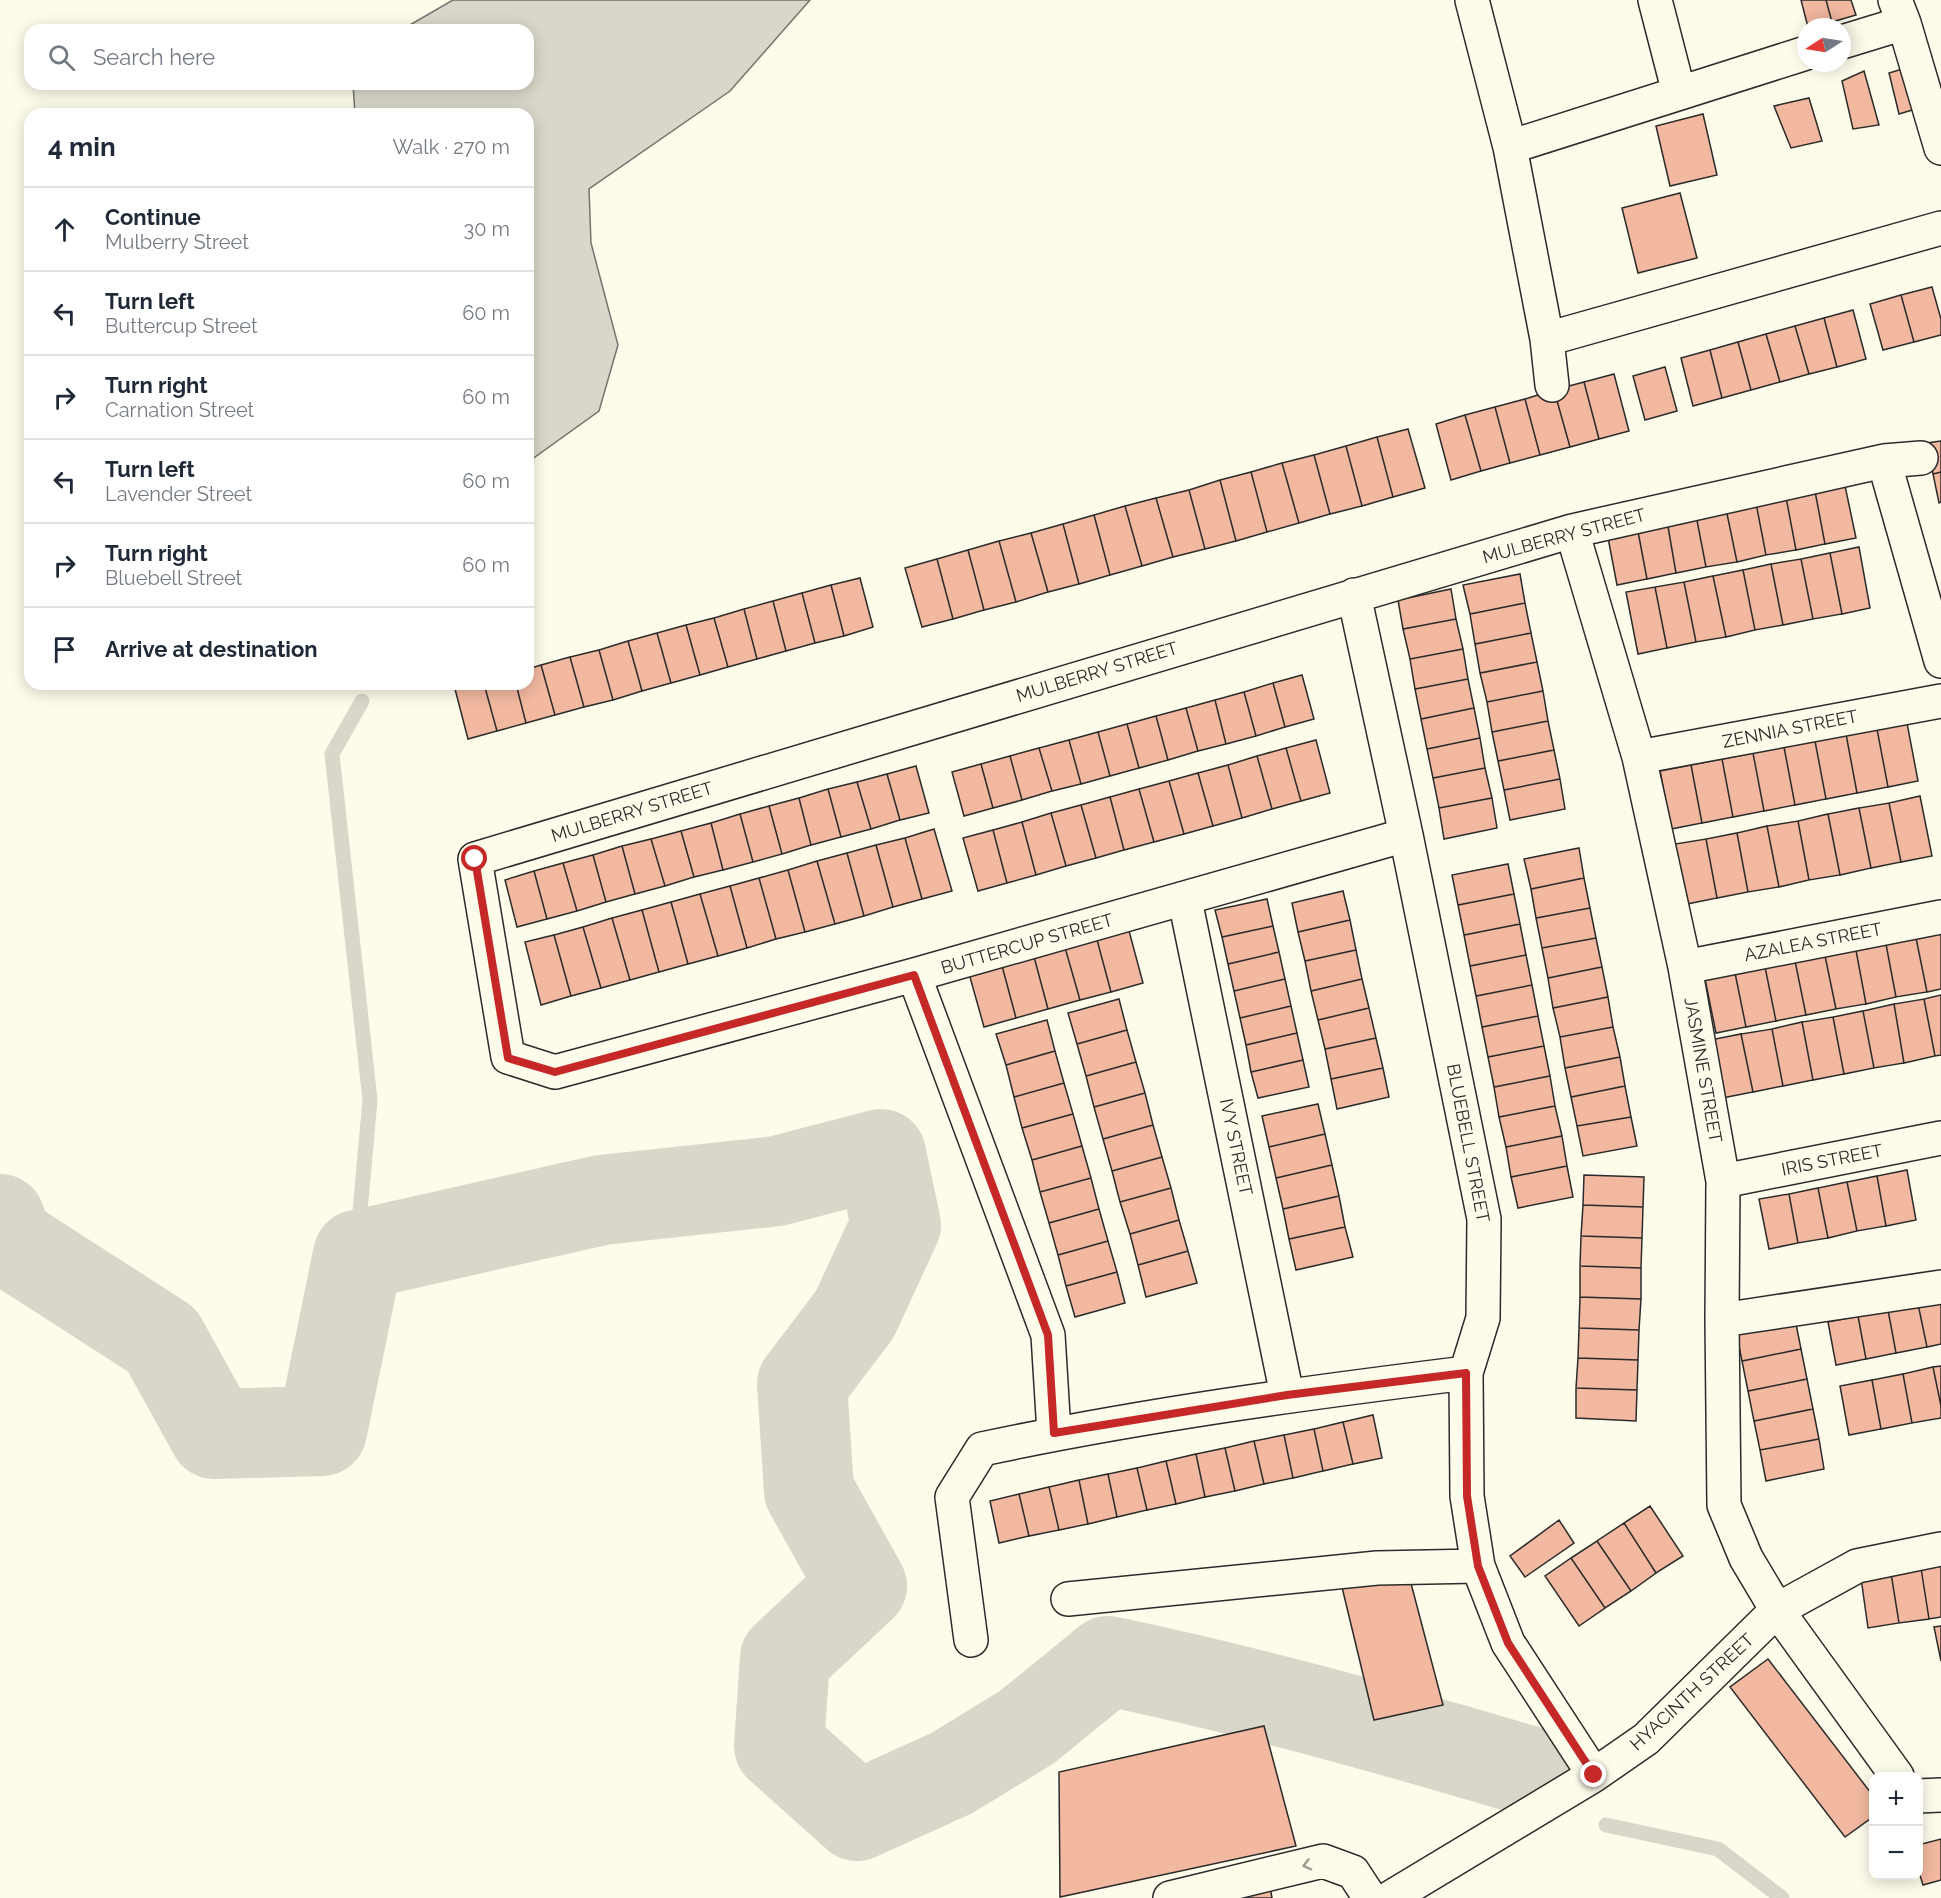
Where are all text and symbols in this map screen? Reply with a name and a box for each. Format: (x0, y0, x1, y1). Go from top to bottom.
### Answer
north arrow (1797, 18, 1851, 72)
search box (24, 24, 534, 90)
icon: search (45, 41, 78, 74)
text: Search here (93, 44, 215, 70)
text: 4 min (48, 132, 116, 162)
text: Walk · 270 m (392, 135, 510, 159)
text: Continue (105, 204, 201, 230)
icon: ahead (48, 213, 81, 246)
text: 30 m (464, 217, 510, 241)
text: Mulberry Street (105, 230, 249, 254)
text: Turn left (105, 288, 195, 314)
icon: left (48, 297, 81, 330)
text: 60 m (462, 301, 510, 325)
text: Buttercup Street (105, 314, 258, 338)
text: Turn right (105, 372, 208, 398)
icon: right (48, 381, 81, 414)
text: 60 m (462, 385, 510, 409)
text: Carnation Street (105, 398, 254, 422)
text: Turn left (105, 456, 195, 482)
icon: left (48, 465, 81, 498)
text: 60 m (462, 469, 510, 493)
text: Lavender Street (105, 482, 252, 506)
street label: MULBERRY STREET (1480, 504, 1648, 567)
text: Turn right (105, 540, 208, 566)
icon: right (48, 549, 81, 582)
text: 60 m (462, 553, 510, 577)
text: Bluebell Street (105, 566, 242, 590)
icon: arrive (48, 633, 81, 666)
text: Arrive at destination (105, 636, 318, 662)
street label: MULBERRY STREET (1013, 637, 1180, 706)
street label: ZENNIA STREET (1721, 705, 1859, 752)
street label: MULBERRY STREET (548, 777, 715, 846)
route start (461, 845, 487, 871)
street label: BUTTERCUP STREET (938, 909, 1115, 978)
street label: AZALEA STREET (1742, 918, 1884, 965)
street label: JASMINE STREET (1680, 995, 1727, 1144)
street label: BLUEBELL STREET (1443, 1062, 1494, 1224)
street label: IVY STREET (1216, 1096, 1257, 1197)
street label: IRIS STREET (1779, 1139, 1884, 1180)
street label: HYACINTH STREET (1625, 1629, 1758, 1754)
route end (1580, 1761, 1606, 1787)
map controls (1869, 1772, 1923, 1880)
button: + (1869, 1772, 1923, 1826)
button: − (1869, 1826, 1923, 1880)
one-way arrow (1302, 1857, 1312, 1870)

